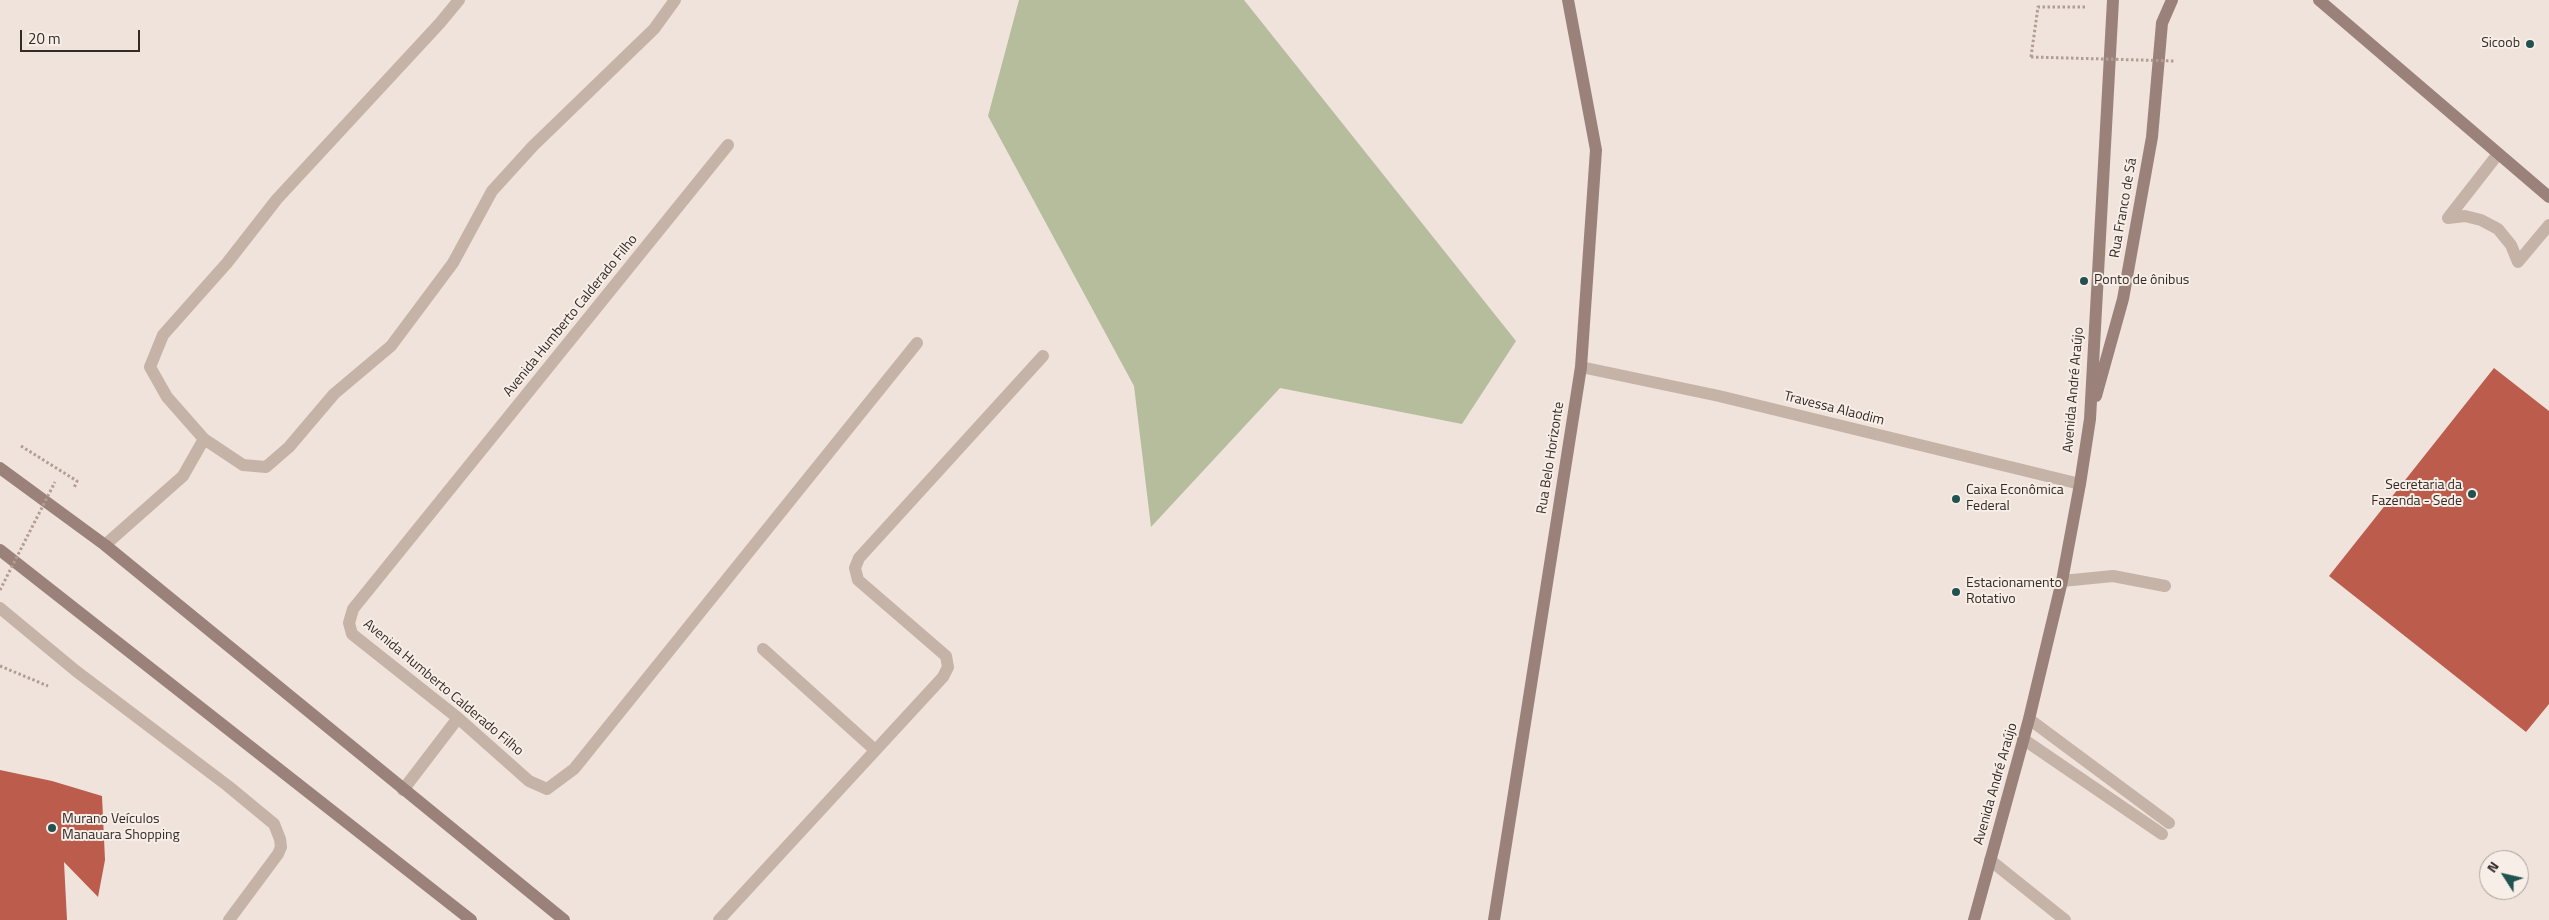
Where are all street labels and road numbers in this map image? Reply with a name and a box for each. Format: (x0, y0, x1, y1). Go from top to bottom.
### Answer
street label: Rua Franco de Sá (2107, 157, 2141, 259)
street label: Avenida Humberto Calderado Filho (500, 232, 642, 400)
street label: Avenida André Araújo (2060, 326, 2088, 454)
street label: Travessa Alaodim (1782, 388, 1886, 430)
street label: Rua Belo Horizonte (1534, 401, 1568, 515)
street label: Avenida Humberto Calderado Filho (360, 616, 526, 760)
street label: Avenida André Araújo (1971, 721, 2021, 847)

